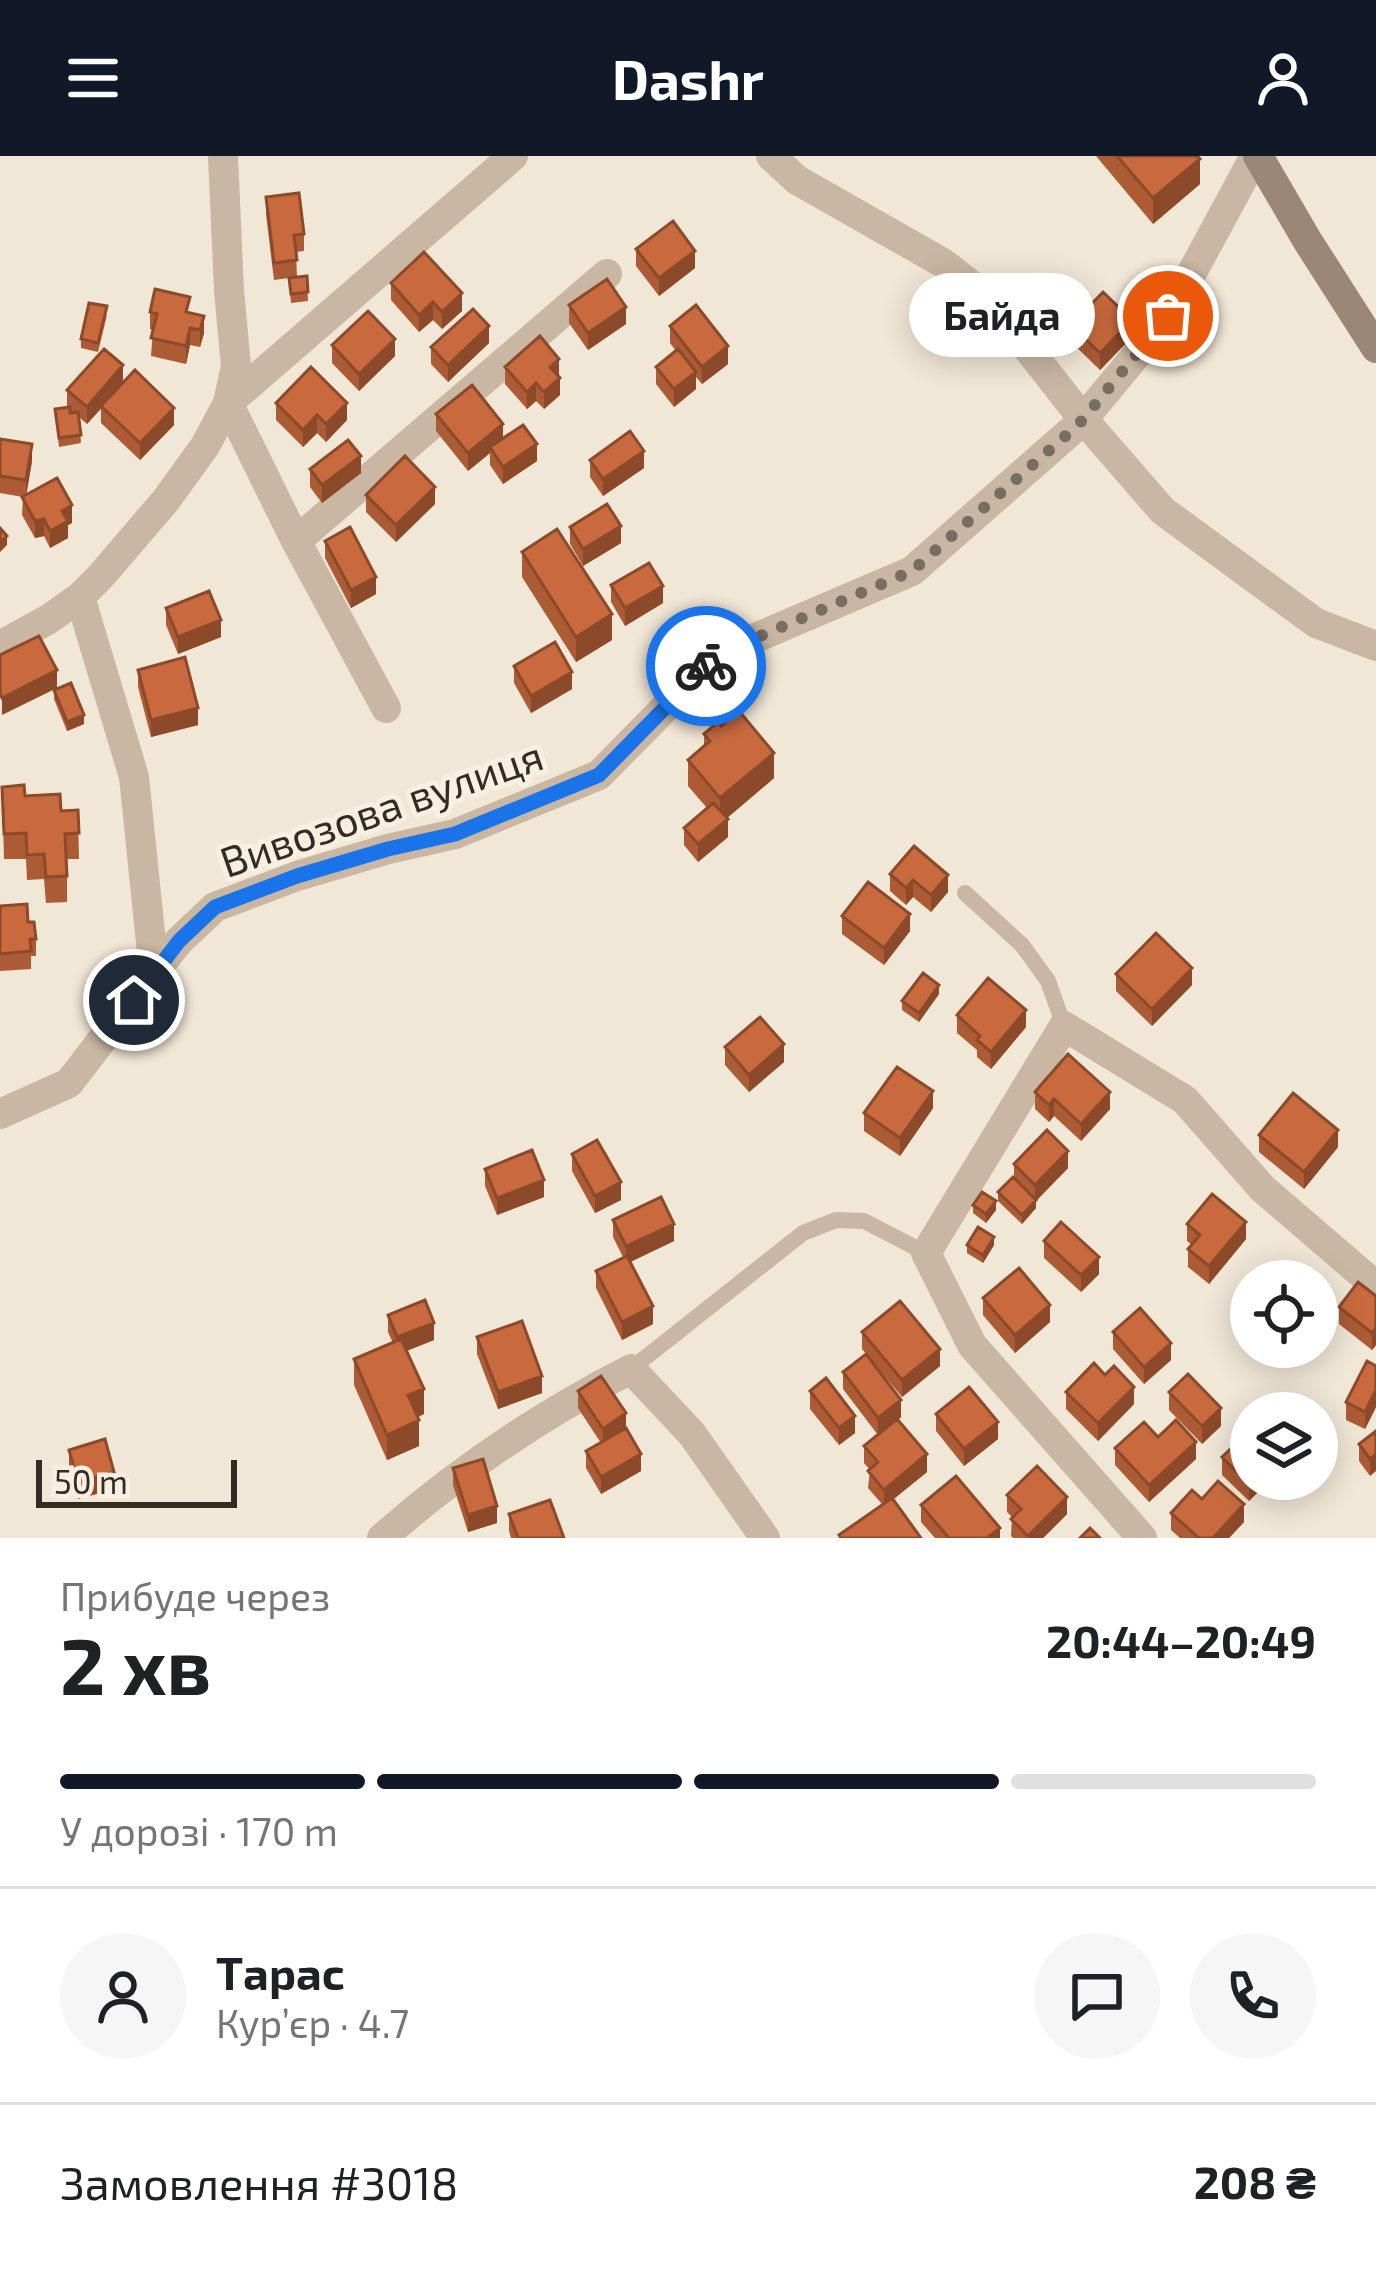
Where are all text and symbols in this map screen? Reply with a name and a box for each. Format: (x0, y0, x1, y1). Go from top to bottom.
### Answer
icon: menu (60, 45, 126, 111)
icon: person (1250, 45, 1316, 111)
text: Dashr (612, 46, 764, 111)
pin (1117, 265, 1219, 367)
callout: Байда (910, 274, 1096, 358)
icon: bag (1135, 283, 1201, 349)
text: Байда (943, 291, 1061, 338)
courier (646, 606, 766, 726)
icon: bike (673, 633, 739, 699)
street label: Вивозова вулиця (213, 728, 549, 887)
pin (83, 949, 185, 1051)
icon: home (101, 967, 167, 1033)
map controls (1230, 1260, 1338, 1500)
button: locate (1230, 1260, 1338, 1368)
button: layers (1230, 1392, 1338, 1500)
scale bar (36, 1454, 237, 1507)
text: 50 m (54, 1461, 128, 1501)
text: Прибуде через (60, 1572, 330, 1619)
text: 20:44–20:49 (1046, 1613, 1316, 1667)
text: 2 хв (60, 1617, 211, 1711)
text: У дорозі · 170 m (60, 1807, 338, 1854)
button: person (60, 1933, 186, 2059)
button: chat (1034, 1933, 1160, 2059)
button: phone (1190, 1933, 1316, 2059)
text: Тарас (216, 1945, 345, 1999)
text: Кур’єр · 4.7 (216, 1999, 409, 2046)
text: 208 ₴ (1194, 2154, 1316, 2208)
text: Замовлення #3018 (60, 2155, 458, 2209)

